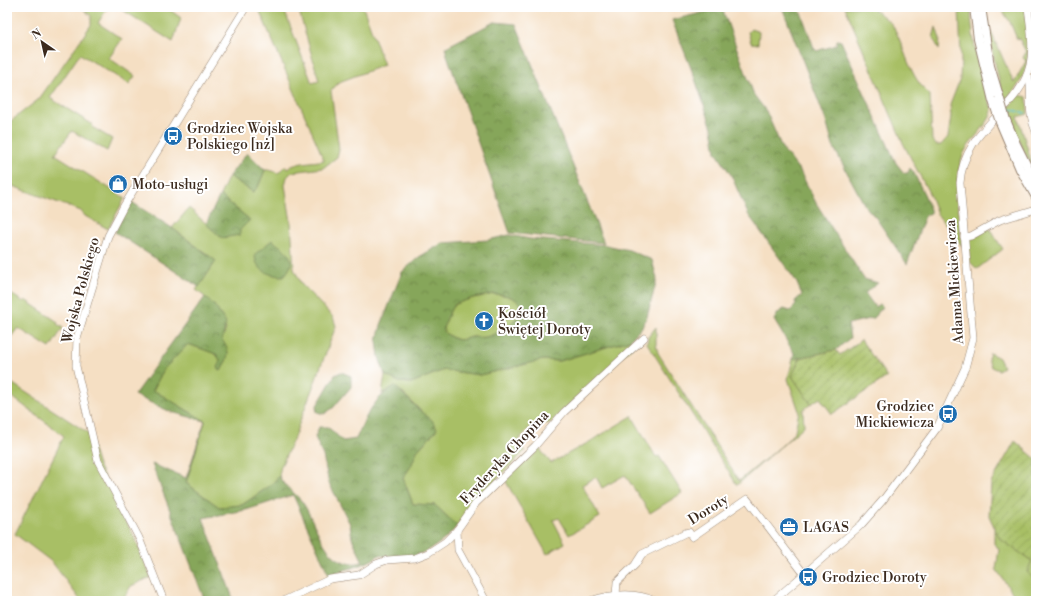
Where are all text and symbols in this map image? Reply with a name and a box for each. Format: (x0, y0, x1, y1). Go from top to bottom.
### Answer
north arrow (22, 22, 62, 62)
text: N (29, 26, 45, 43)
place label: Grodziec Wojska Polskiego [nż] (187, 120, 294, 154)
bus stop icon: Grodziec Wojska Polskiego [nż] (162, 125, 184, 147)
shop icon: Moto-usługi (107, 173, 129, 195)
place label: Moto-usługi (132, 176, 209, 194)
street label: Adama Mickiewicza (942, 218, 968, 346)
street label: Wojska Polskiego (58, 235, 104, 346)
place label: Kościół Świętej Doroty (498, 305, 591, 339)
church icon: Kościół Świętej Doroty (473, 310, 495, 332)
place label: Grodziec Mickiewicza (856, 398, 935, 432)
bus stop icon: Grodziec Mickiewicza (937, 403, 959, 425)
street label: Fryderyka Chopina (456, 406, 554, 509)
street label: Doroty (685, 490, 732, 529)
office icon: LAGAS (778, 516, 800, 538)
place label: LAGAS (803, 519, 849, 537)
bus stop icon: Grodziec Doroty (797, 566, 819, 588)
place label: Grodziec Doroty (822, 569, 927, 587)

